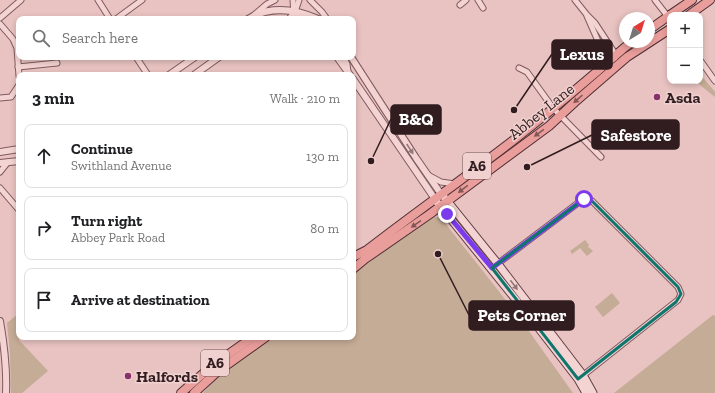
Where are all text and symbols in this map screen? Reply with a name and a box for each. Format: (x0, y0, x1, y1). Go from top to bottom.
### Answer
north arrow (619, 12, 655, 48)
map controls (667, 12, 703, 84)
button: + (667, 12, 703, 48)
search box (16, 16, 356, 60)
icon: search (30, 27, 52, 49)
text: Search here (62, 29, 138, 47)
callout: Lexus (552, 40, 612, 69)
text: Lexus (560, 44, 604, 64)
button: − (667, 48, 703, 84)
street label: Abbey Lane (505, 79, 578, 144)
text: 3 min (32, 88, 74, 108)
place label: Asda (665, 88, 701, 107)
text: Walk · 210 m (270, 91, 340, 106)
marker: Asda (652, 92, 662, 102)
one-way arrow (573, 95, 583, 104)
callout: B&Q (391, 105, 441, 134)
text: B&Q (399, 109, 433, 129)
callout: Safestore (592, 120, 679, 149)
text: Safestore (600, 125, 672, 145)
one-way arrow (534, 129, 544, 137)
text: Continue (71, 140, 133, 158)
one-way arrow (406, 143, 413, 155)
icon: ahead (33, 145, 55, 167)
text: 130 m (306, 149, 339, 164)
road number: A6 (463, 153, 491, 179)
text: Swithland Avenue (71, 158, 172, 173)
one-way arrow (458, 185, 468, 193)
route start (575, 190, 593, 208)
route end (438, 205, 456, 223)
text: Turn right (71, 212, 142, 230)
icon: right (33, 217, 55, 239)
one-way arrow (411, 220, 421, 228)
text: 80 m (310, 221, 339, 236)
text: Abbey Park Road (71, 230, 165, 245)
one-way arrow (509, 279, 518, 290)
icon: arrive (33, 289, 55, 311)
text: Arrive at destination (71, 291, 210, 309)
callout: Pets Corner (469, 301, 574, 330)
text: Pets Corner (478, 305, 567, 325)
road number: A6 (201, 350, 229, 376)
place label: Halfords (136, 367, 198, 386)
marker: Halfords (123, 371, 133, 381)

